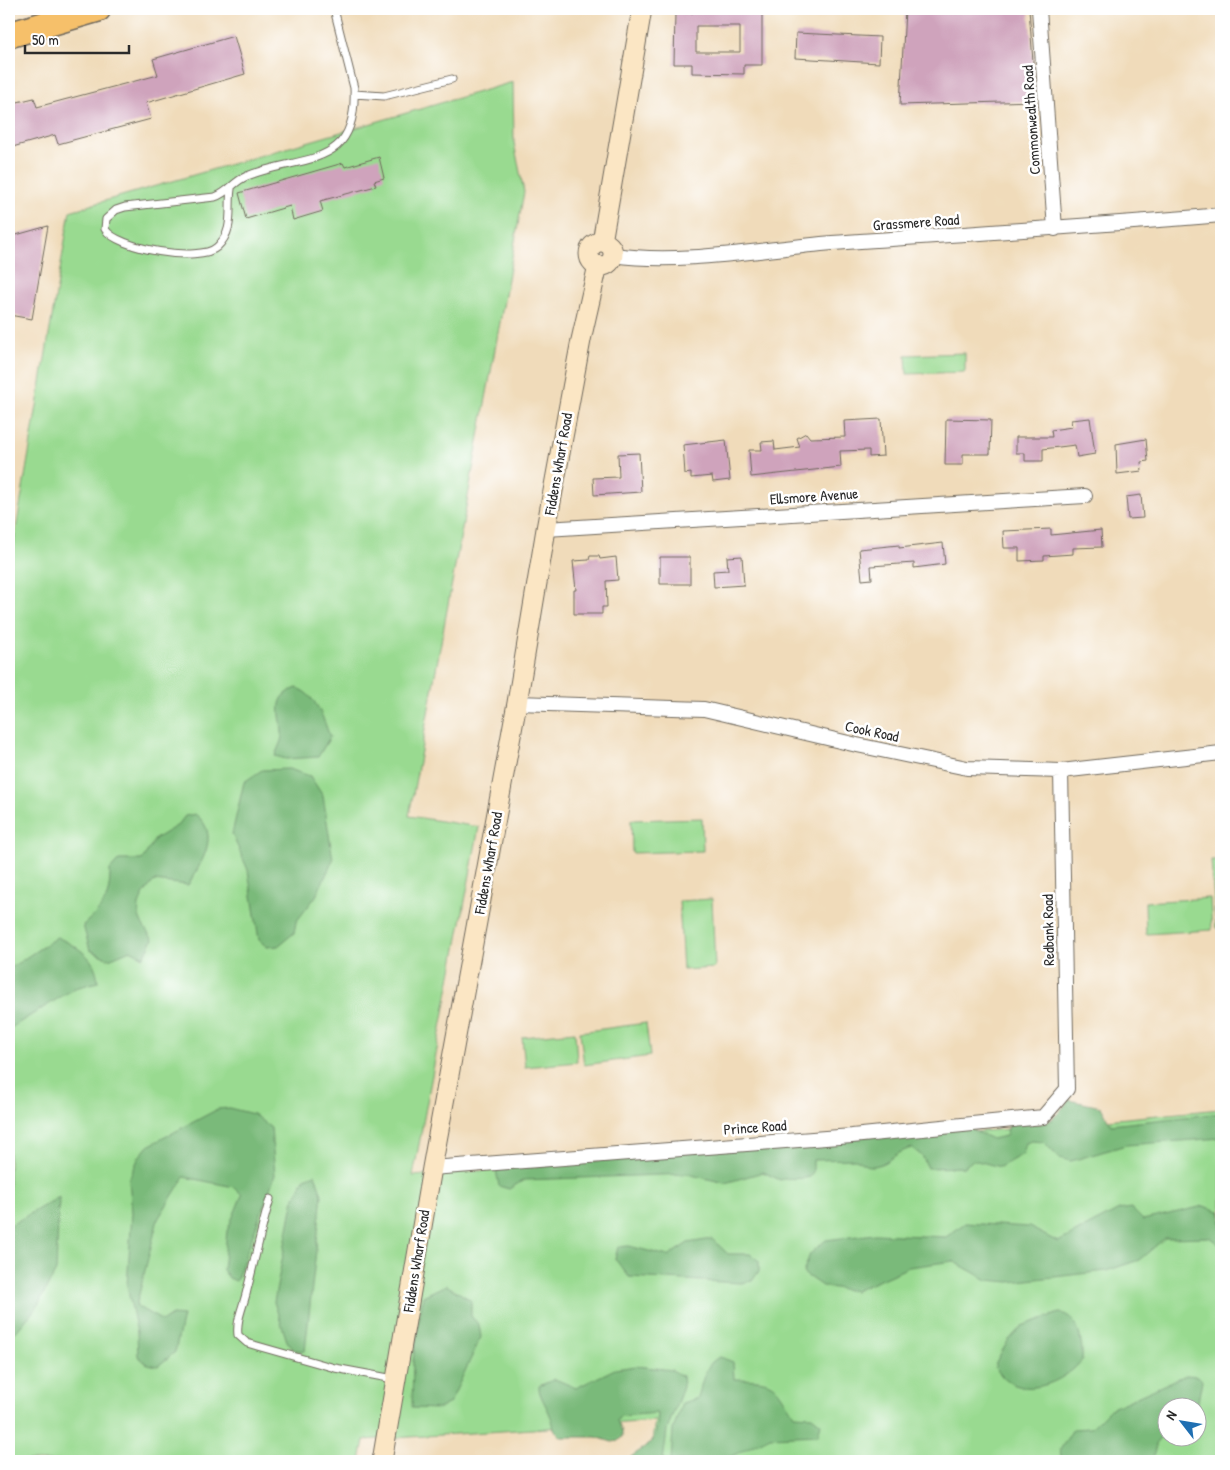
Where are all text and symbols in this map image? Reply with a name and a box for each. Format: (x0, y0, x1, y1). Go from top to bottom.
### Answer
scale bar (25, 22, 129, 54)
text: 50 m (32, 29, 59, 50)
street label: Commonwealth Road (1017, 64, 1045, 175)
street label: Grassmere Road (872, 209, 960, 235)
street label: Fiddens Wharf Road (539, 411, 577, 518)
street label: Ellsmore Avenue (769, 482, 859, 510)
street label: Cook Road (843, 715, 901, 747)
street label: Fiddens Wharf Road (469, 810, 507, 917)
street label: Redbank Road (1037, 894, 1059, 966)
street label: Prince Road (723, 1114, 787, 1140)
street label: Fiddens Wharf Road (397, 1208, 434, 1315)
north arrow (1158, 1398, 1208, 1448)
text: N (1160, 1406, 1181, 1423)

